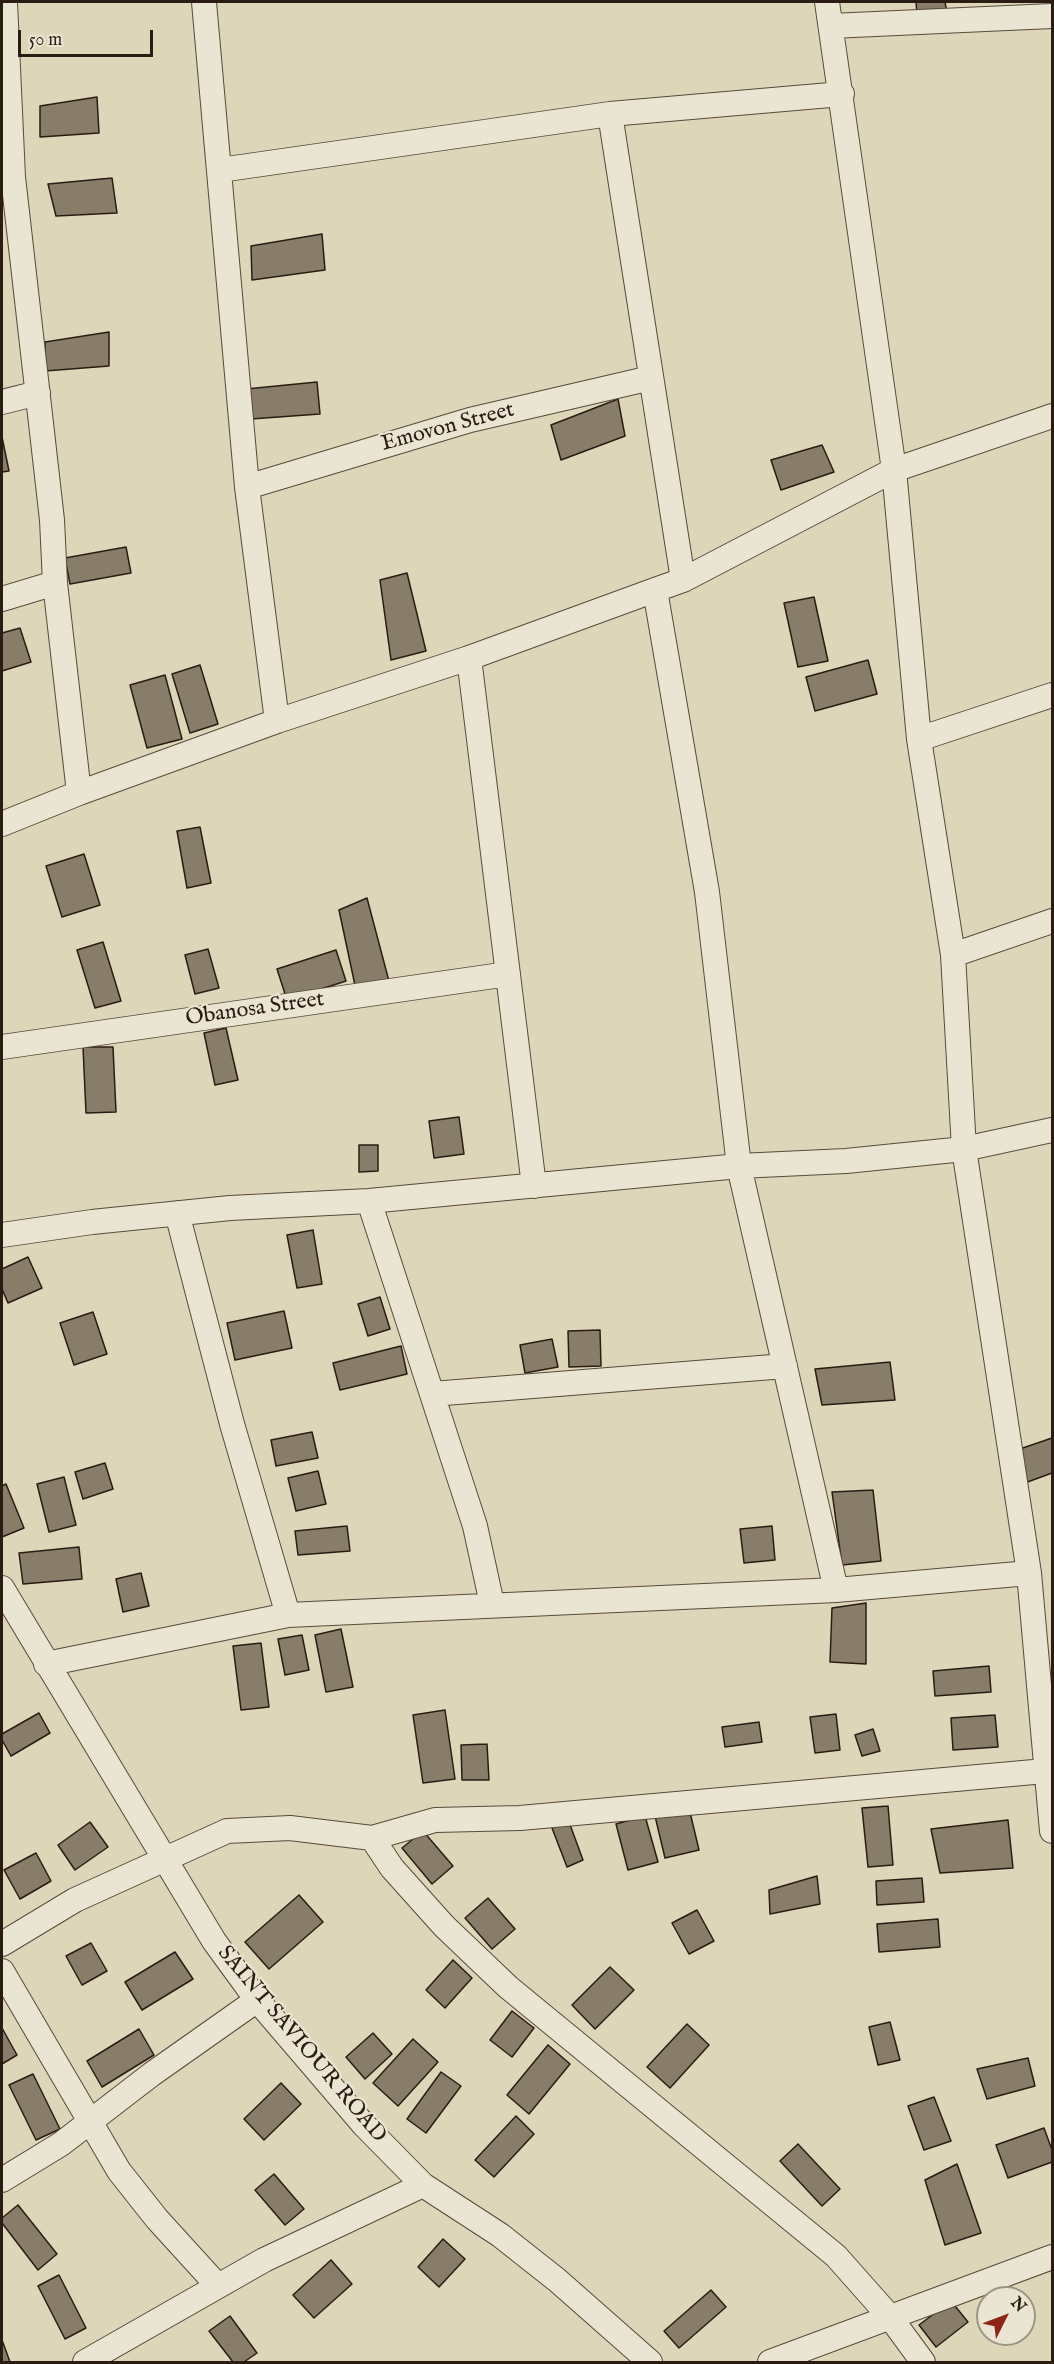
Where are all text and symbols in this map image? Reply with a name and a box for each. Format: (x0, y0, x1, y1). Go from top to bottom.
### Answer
scale bar (21, 18, 156, 56)
text: 50 m (29, 29, 62, 52)
street label: Emovon Street (379, 398, 517, 458)
street label: Obanosa Street (184, 987, 326, 1033)
street label: SAINT SAVIOUR ROAD (211, 1941, 391, 2149)
north arrow (976, 2286, 1036, 2346)
text: N (1006, 2293, 1030, 2317)

